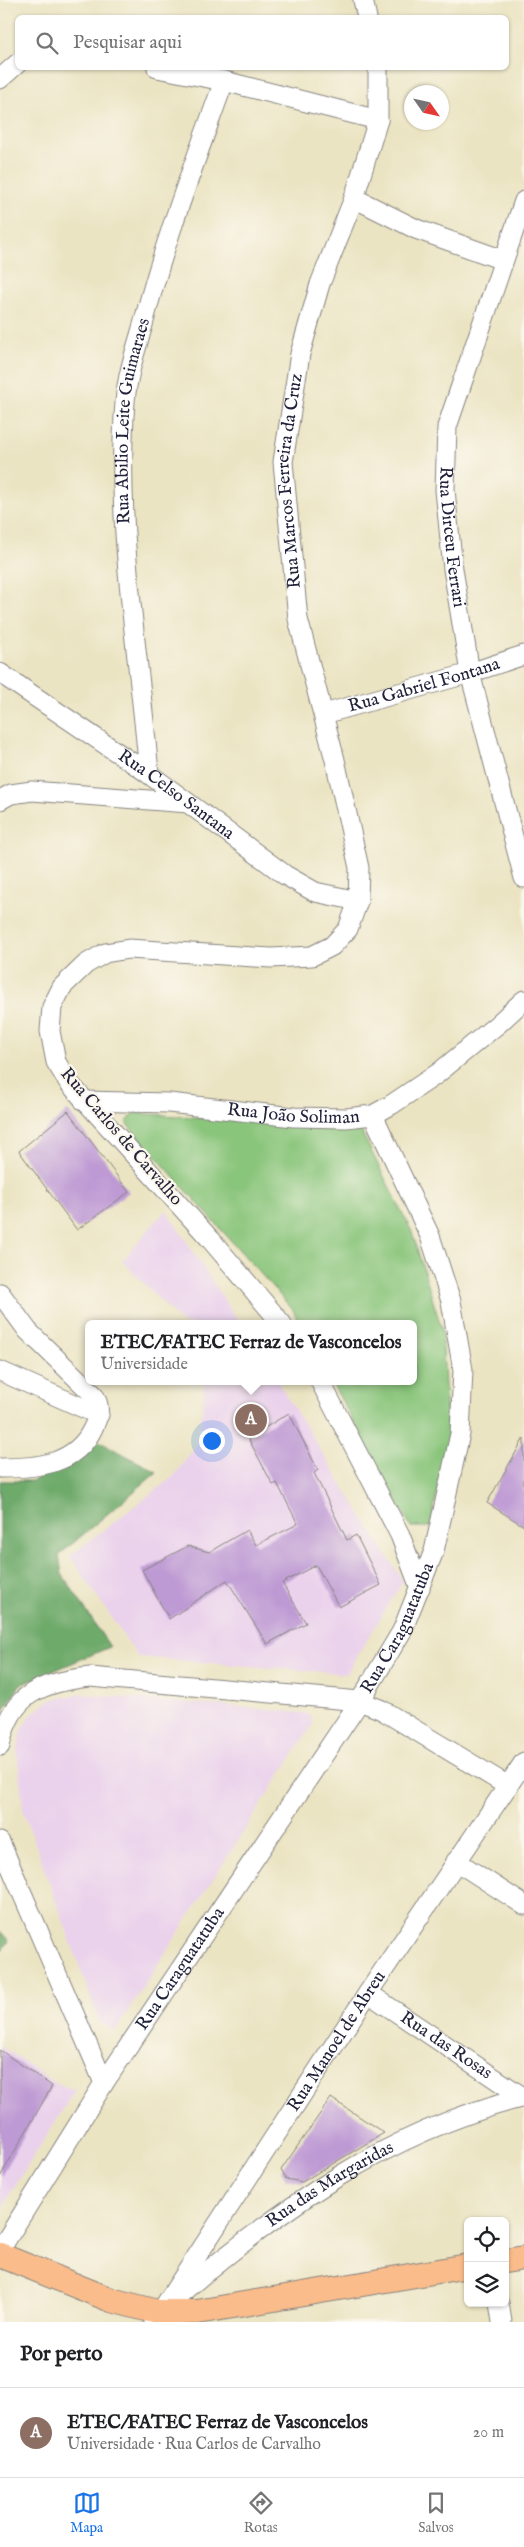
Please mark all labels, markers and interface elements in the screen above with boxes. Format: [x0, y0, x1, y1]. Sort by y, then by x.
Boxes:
search box [15, 15, 509, 70]
icon: search [33, 29, 61, 57]
text: Pesquisar aqui [73, 31, 182, 55]
north arrow [404, 85, 449, 130]
street label: Rua Abilio Leite Guimaraes [111, 316, 156, 525]
street label: Rua Marcos Ferreira da Cruz [272, 372, 308, 590]
street label: Rua Dirceu Ferrari [433, 466, 471, 609]
street label: Rua Gabriel Fontana [346, 652, 503, 718]
street label: Rua Celso Santana [113, 745, 239, 845]
street label: Rua Carlos de Carvalho [55, 1063, 187, 1211]
street label: Rua João Soliman [226, 1098, 361, 1130]
popup [85, 1320, 417, 1385]
text: ETEC/FATEC Ferraz de Vasconcelos [100, 1331, 402, 1355]
text: Universidade [100, 1355, 188, 1375]
pin: A [235, 1401, 267, 1439]
your location [199, 1428, 225, 1454]
street label: Rua Caraguatatuba [356, 1559, 440, 1698]
street label: Rua Caraguatatuba [131, 1903, 230, 2035]
street label: Rua Manoel de Abreu [282, 1966, 391, 2116]
street label: Rua das Rosas [396, 2006, 496, 2085]
street label: Rua das Margaridas [262, 2136, 398, 2233]
map controls [464, 2217, 509, 2307]
button: locate [464, 2217, 509, 2262]
button: layers [464, 2262, 509, 2307]
text: Por perto [20, 2341, 102, 2368]
text: ETEC/FATEC Ferraz de Vasconcelos [67, 2411, 368, 2435]
text: A [31, 2423, 41, 2443]
text: 20 m [473, 2423, 504, 2443]
text: Universidade · Rua Carlos de Carvalho [67, 2435, 321, 2455]
tab: Mapa [70, 2489, 103, 2537]
tab: Rotas [244, 2489, 278, 2537]
tab: Salvos [418, 2489, 454, 2537]

